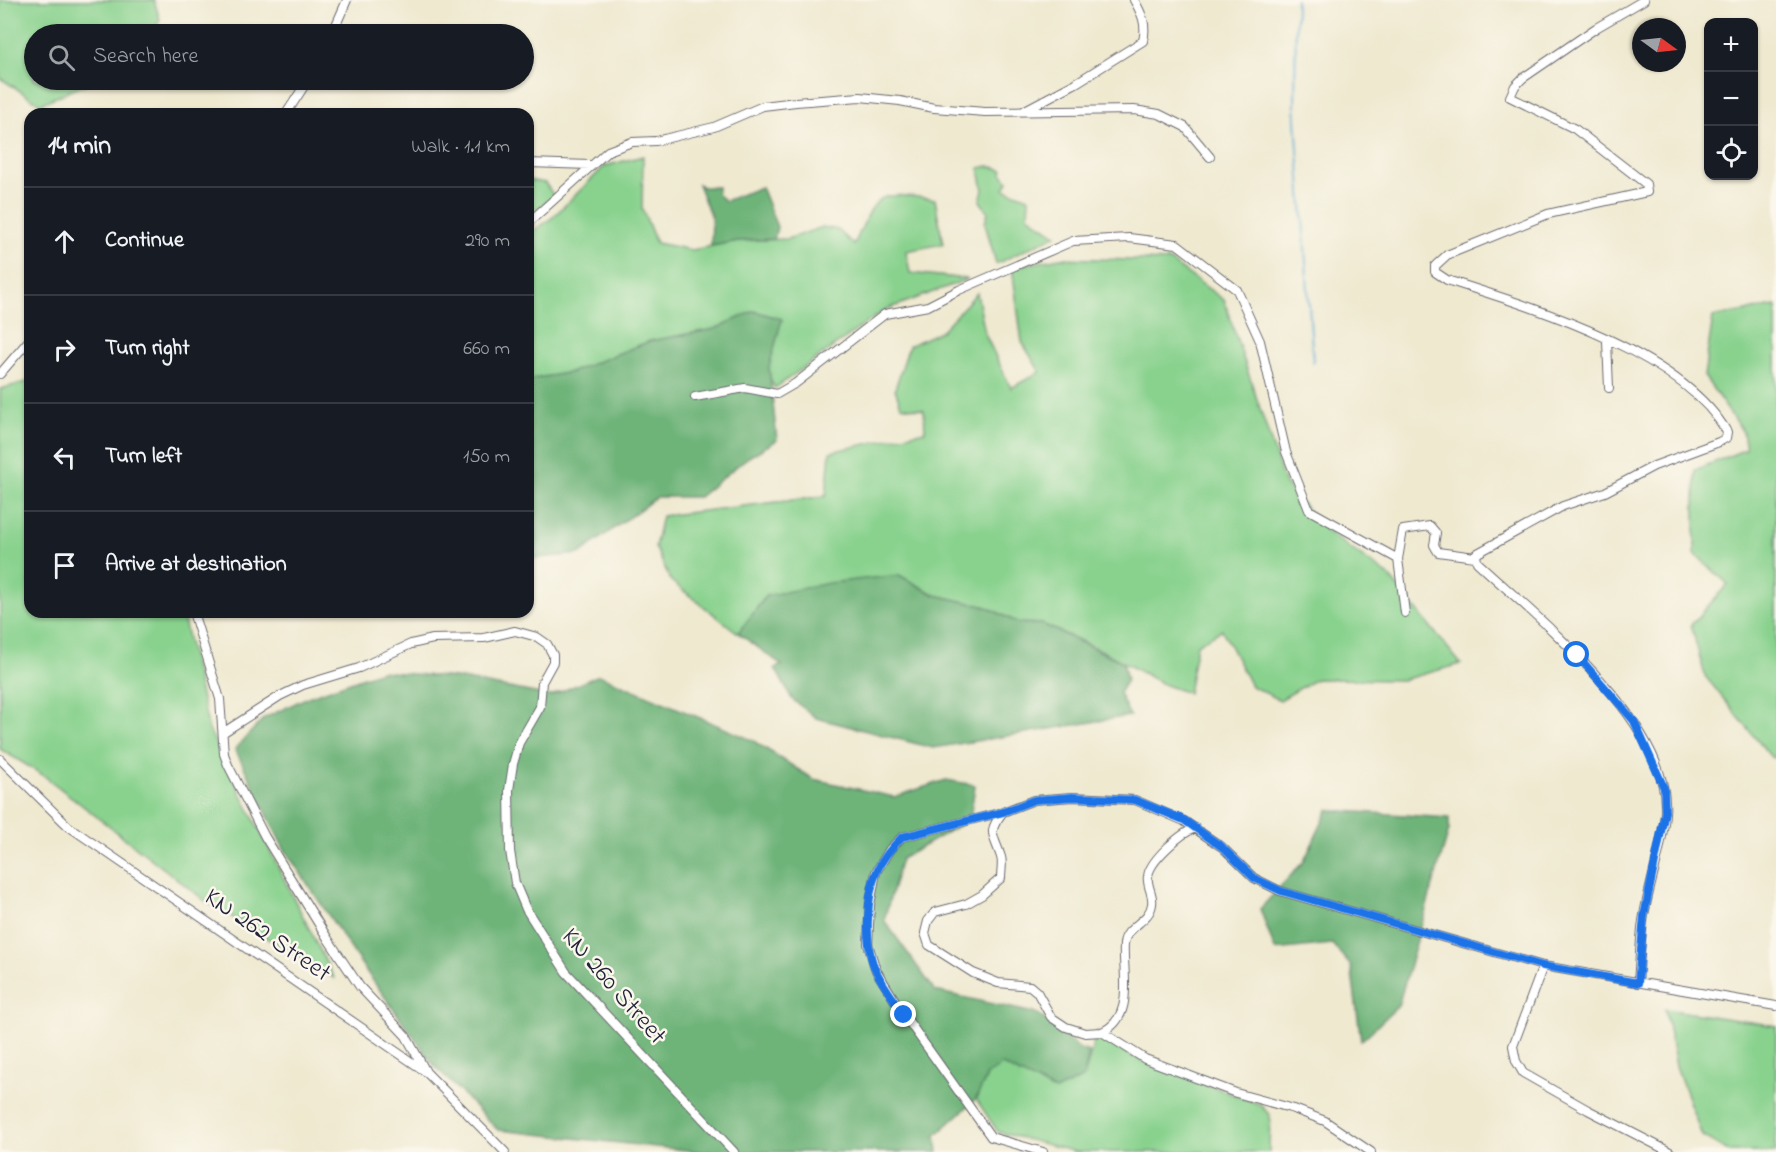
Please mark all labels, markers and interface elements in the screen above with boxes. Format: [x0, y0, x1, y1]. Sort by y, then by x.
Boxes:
north arrow [1632, 18, 1686, 72]
map controls [1704, 18, 1758, 180]
button: + [1704, 18, 1758, 72]
search box [24, 24, 534, 90]
icon: search [45, 41, 78, 74]
text: Search here [93, 41, 198, 73]
button: − [1704, 72, 1758, 126]
button: locate [1704, 126, 1758, 180]
text: 14 min [48, 128, 111, 166]
text: Walk · 1.1 km [411, 133, 510, 162]
icon: ahead [48, 225, 81, 258]
text: Continue [105, 225, 184, 257]
text: 290 m [465, 227, 510, 256]
icon: right [48, 333, 81, 366]
text: Turn right [105, 333, 190, 365]
text: 660 m [463, 335, 510, 364]
icon: left [48, 441, 81, 474]
text: Turn left [105, 441, 182, 473]
text: 150 m [463, 443, 510, 472]
icon: arrive [48, 549, 81, 582]
text: Arrive at destination [105, 549, 287, 581]
route start [1563, 641, 1589, 667]
street label: KN 262 Street [196, 879, 338, 993]
street label: KN 260 Street [551, 920, 675, 1054]
route end [890, 1001, 916, 1027]

